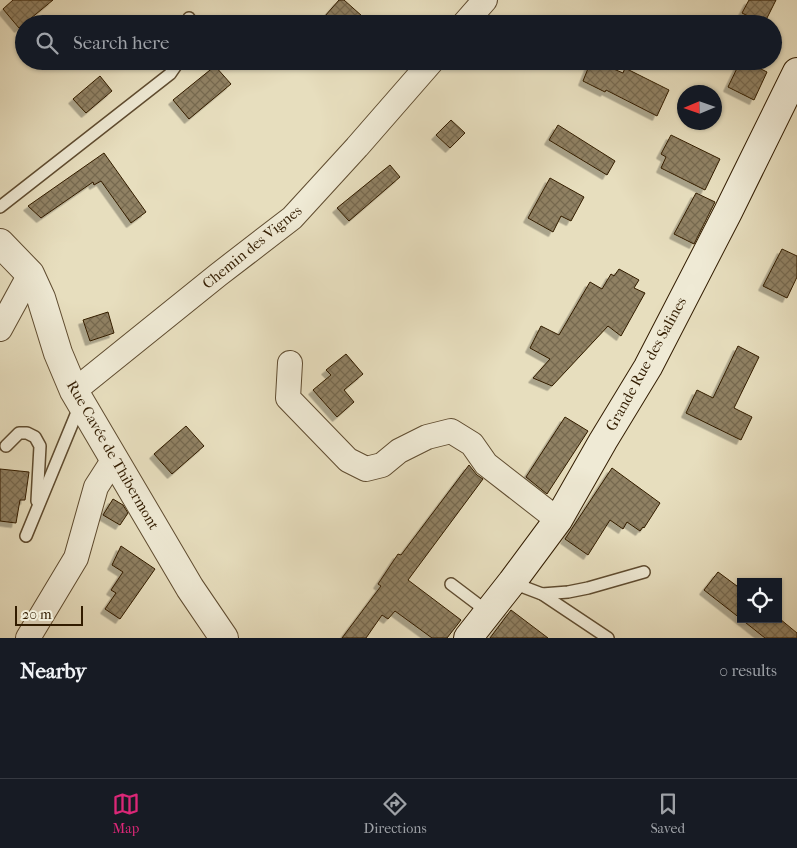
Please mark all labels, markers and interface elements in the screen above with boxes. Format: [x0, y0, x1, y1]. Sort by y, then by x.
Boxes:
search box [15, 15, 782, 70]
icon: search [33, 29, 61, 57]
text: Search here [73, 32, 169, 54]
north arrow [677, 85, 722, 130]
street label: Chemin des Vignes [199, 201, 306, 293]
street label: Grande Rue des Salines [602, 294, 691, 434]
street label: Rue Cavée de Thibermont [63, 377, 163, 533]
map controls [737, 578, 782, 623]
button: locate [737, 578, 782, 623]
scale bar [15, 603, 82, 626]
text: 20 m [22, 606, 52, 623]
text: Nearby [20, 659, 86, 683]
text: 0 results [719, 661, 777, 680]
tab: Map [112, 790, 140, 837]
tab: Directions [364, 790, 427, 837]
tab: Saved [650, 790, 685, 837]

